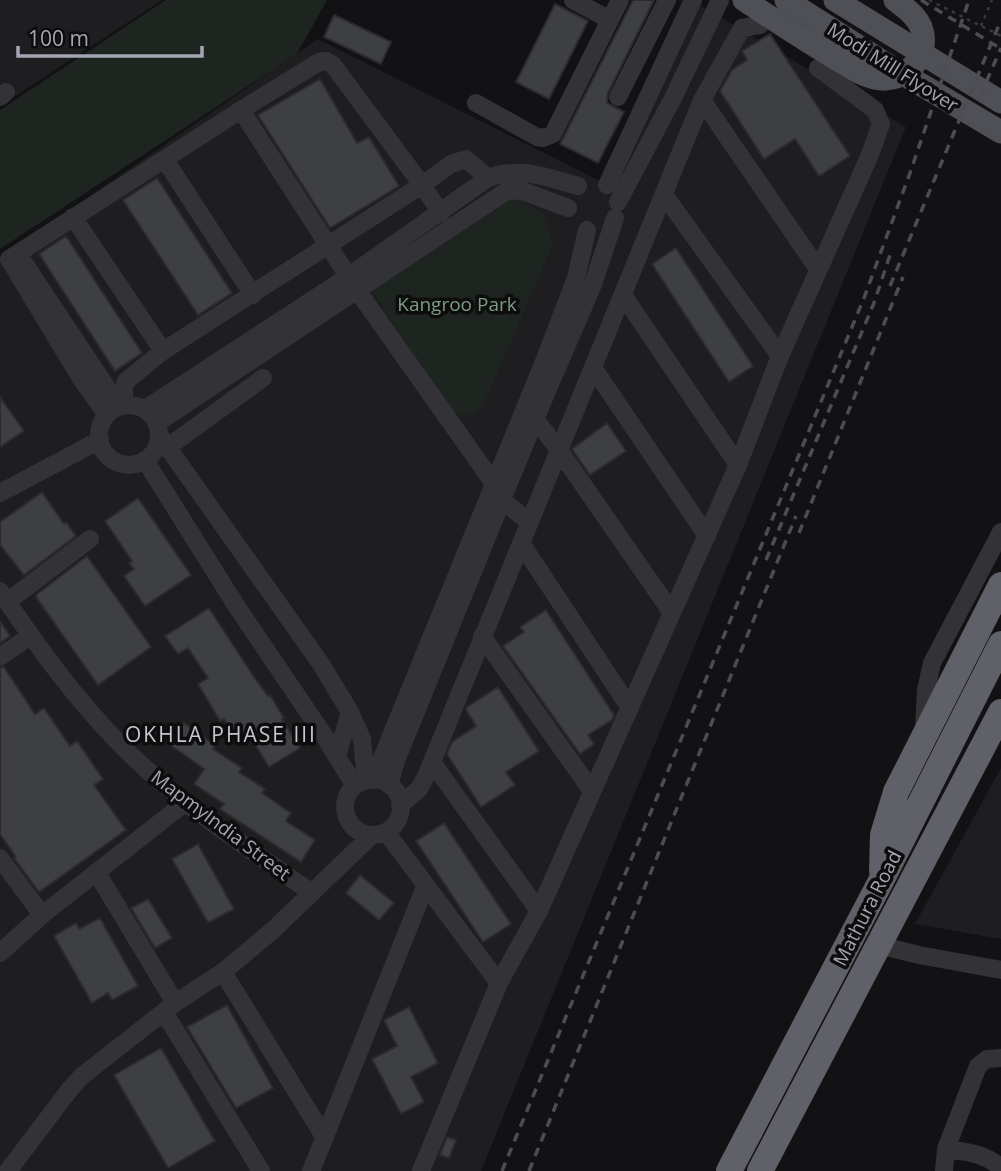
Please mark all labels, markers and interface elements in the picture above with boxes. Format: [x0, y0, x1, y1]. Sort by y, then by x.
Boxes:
scale bar [18, 14, 201, 58]
street label: Modi Mill Flyover [823, 16, 964, 118]
text: 100 m [28, 24, 89, 52]
park label: Kangroo Park [397, 291, 517, 317]
district label: OKHLA PHASE III [125, 720, 317, 748]
street label: MapmyIndia Street [146, 764, 296, 886]
street label: Mathura Road [827, 846, 907, 970]

